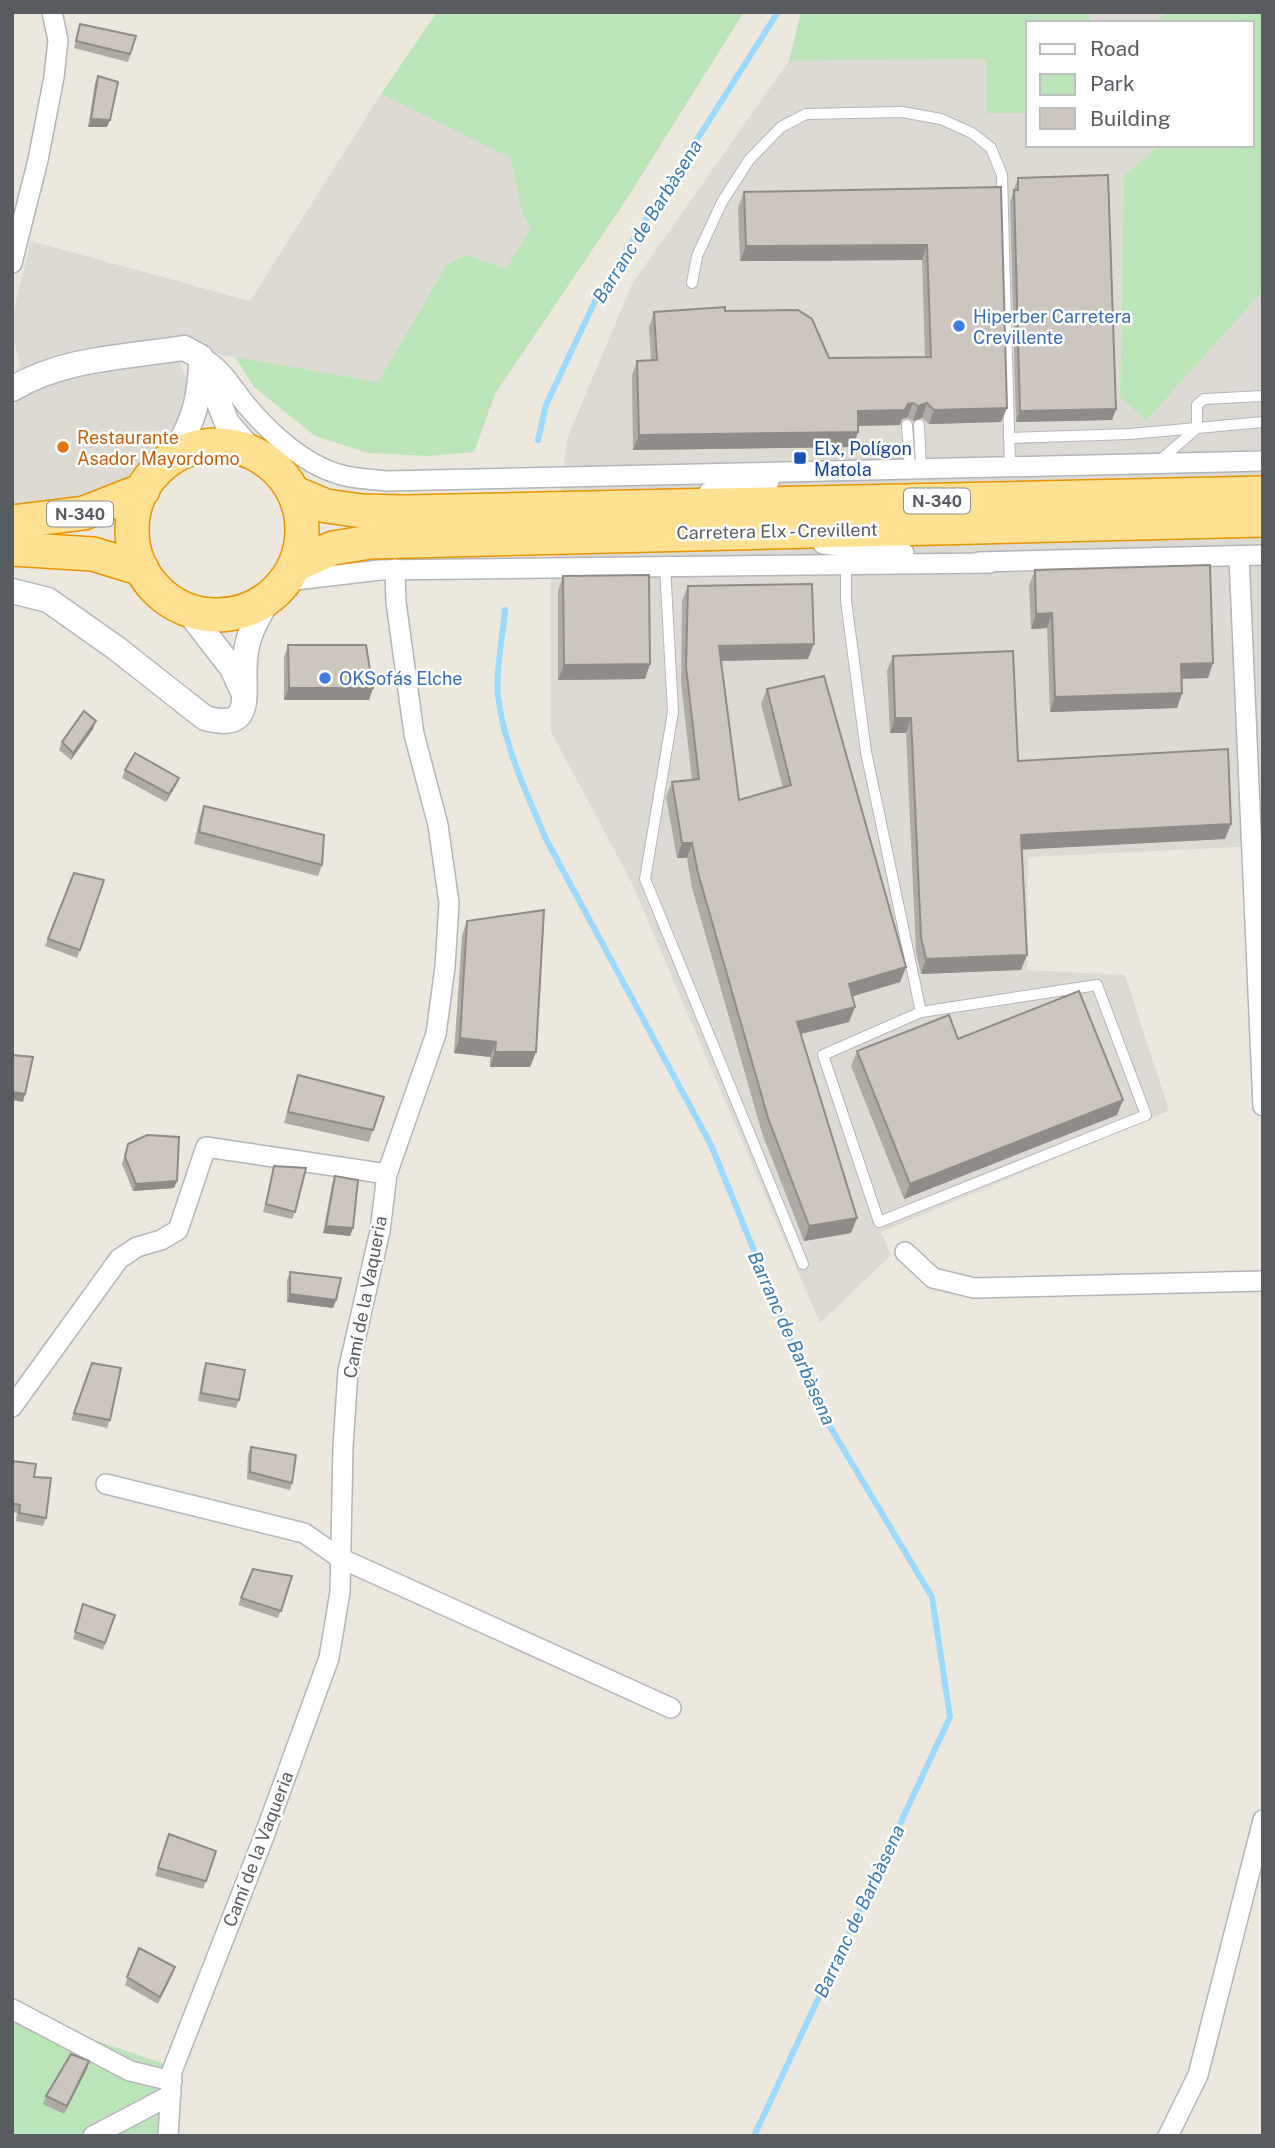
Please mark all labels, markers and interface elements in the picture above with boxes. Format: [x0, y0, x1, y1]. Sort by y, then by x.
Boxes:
legend [1026, 21, 1254, 147]
text: Road [1090, 36, 1140, 61]
text: Park [1090, 71, 1135, 96]
text: Building [1090, 106, 1171, 131]
water label: Barranc de Barbàsena [588, 135, 706, 307]
place label: Hiperber Carretera Crevillente [973, 306, 1131, 348]
marker: Hiperber Carretera Crevillente [951, 318, 967, 334]
place label: Restaurante Asador Mayordomo [77, 427, 240, 469]
place label: Elx, Polígon Matola [814, 438, 912, 480]
marker: Restaurante Asador Mayordomo [55, 439, 71, 455]
marker: Elx, Polígon Matola [792, 450, 808, 466]
road number: N-340 [904, 488, 970, 514]
road number: N-340 [47, 502, 113, 526]
street label: Carretera Elx - Crevillent [676, 519, 878, 543]
place label: OKSofás Elche [339, 668, 462, 689]
marker: OKSofás Elche [317, 670, 333, 686]
street label: Camí de la Vaqueria [339, 1214, 391, 1380]
water label: Barranc de Barbàsena [744, 1248, 840, 1428]
street label: Camí de la Vaqueria [219, 1768, 297, 1930]
water label: Barranc de Barbàsena [809, 1821, 909, 2001]

